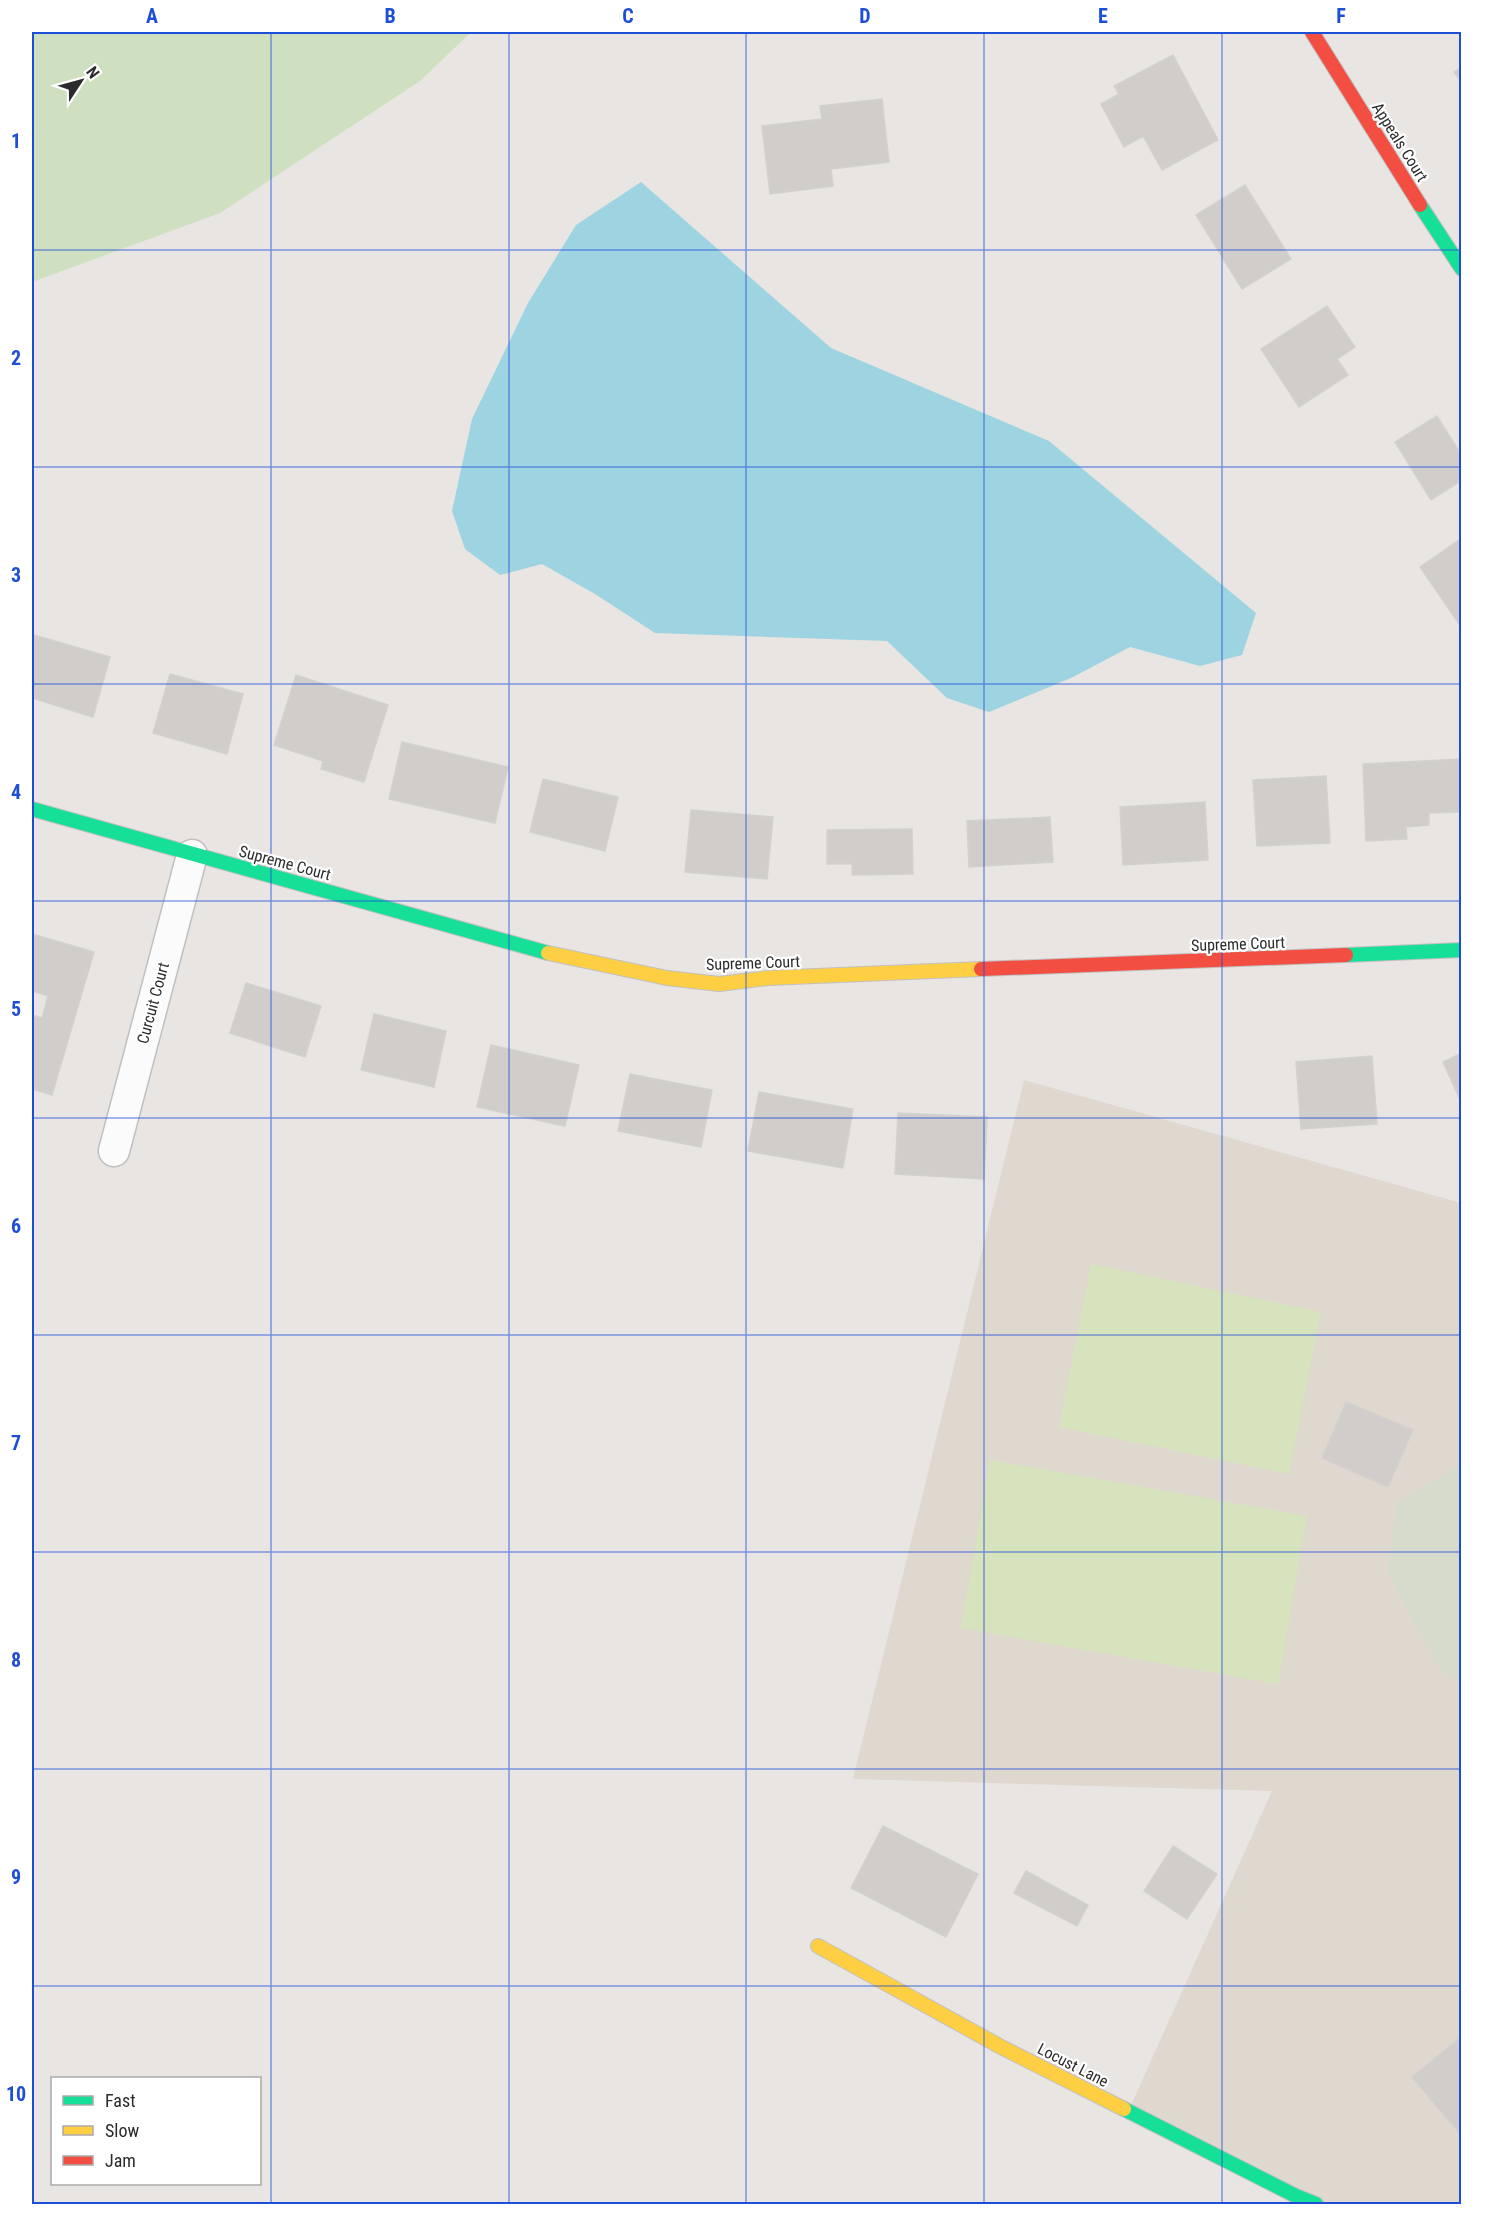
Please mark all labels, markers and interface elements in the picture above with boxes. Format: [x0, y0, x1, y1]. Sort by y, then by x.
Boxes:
text: A [146, 4, 158, 28]
text: B [384, 4, 396, 28]
text: C [622, 4, 634, 28]
text: D [859, 4, 871, 28]
text: E [1098, 4, 1108, 28]
text: F [1336, 4, 1346, 28]
north arrow [51, 51, 111, 111]
text: N [82, 63, 103, 82]
street label: Appeals Court [1368, 99, 1432, 185]
text: 1 [11, 129, 21, 153]
text: 2 [11, 346, 21, 370]
text: 3 [11, 563, 21, 587]
text: 4 [11, 780, 21, 804]
street label: Supreme Court [237, 842, 333, 884]
street label: Supreme Court [1191, 933, 1286, 955]
street label: Supreme Court [706, 952, 801, 974]
street label: Curcuit Court [133, 960, 173, 1046]
text: 5 [11, 997, 21, 1021]
text: 6 [11, 1214, 21, 1238]
text: 7 [11, 1431, 21, 1455]
text: 8 [11, 1648, 21, 1672]
text: 9 [11, 1865, 21, 1889]
street label: Locust Lane [1034, 2039, 1112, 2091]
legend [51, 2077, 261, 2185]
text: 10 [6, 2082, 26, 2106]
text: Fast [105, 2090, 136, 2111]
text: Slow [105, 2120, 140, 2141]
text: Jam [105, 2150, 136, 2171]

